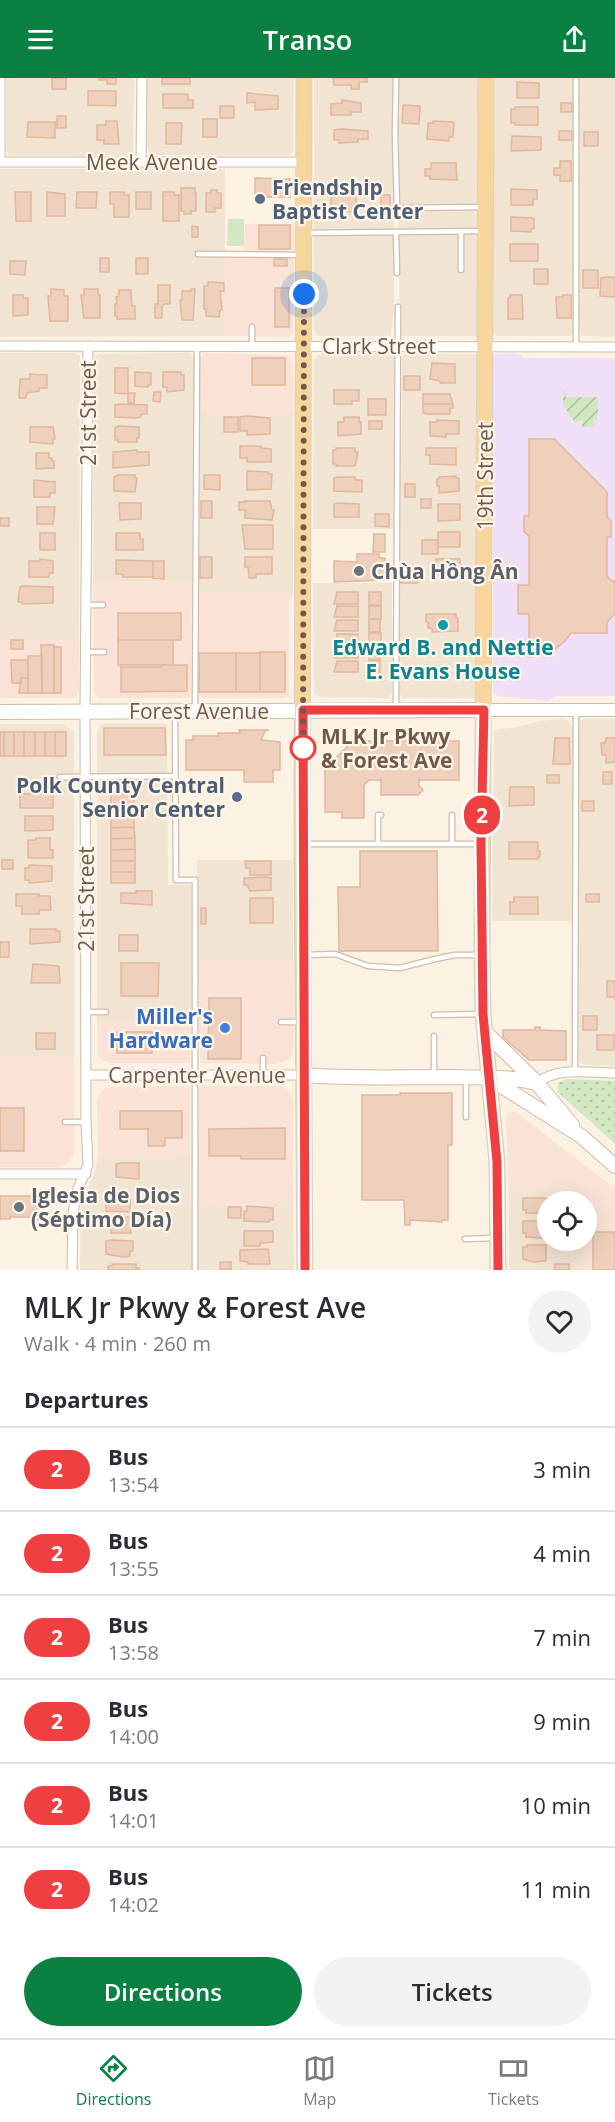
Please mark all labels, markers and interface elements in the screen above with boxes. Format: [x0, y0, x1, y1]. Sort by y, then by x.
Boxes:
text: Transo [263, 21, 352, 58]
icon: menu [24, 23, 57, 56]
icon: share [558, 23, 591, 56]
street label: Meek Avenue [86, 148, 218, 176]
place label: Friendship Baptist Center [272, 173, 424, 225]
marker: Friendship Baptist Center [253, 192, 267, 206]
your location [289, 279, 319, 309]
street label: Clark Street [322, 332, 436, 360]
street label: 21st Street [74, 360, 102, 466]
street label: 19th Street [471, 422, 499, 530]
place label: Chùa Hồng Ân [371, 557, 519, 585]
marker: Chùa Hồng Ân [352, 564, 366, 578]
marker: Edward B. and Nettie E. Evans House [436, 618, 450, 632]
place label: Edward B. and Nettie E. Evans House [332, 633, 554, 685]
street label: Forest Avenue [129, 697, 269, 725]
place label: MLK Jr Pkwy & Forest Ave [321, 722, 453, 774]
marker: MLK Jr Pkwy & Forest Ave [290, 735, 316, 761]
place label: Polk County Central Senior Center [16, 771, 225, 823]
marker: Polk County Central Senior Center [230, 790, 244, 804]
line badge: 2 [462, 796, 502, 834]
text: 2 [476, 801, 488, 829]
street label: 21st Street [72, 846, 100, 952]
place label: Miller's Hardware [109, 1002, 213, 1054]
marker: Miller's Hardware [218, 1021, 232, 1035]
street label: Carpenter Avenue [108, 1061, 286, 1089]
place label: Iglesia de Dios (Séptimo Día) [31, 1181, 180, 1233]
map controls [537, 1191, 597, 1251]
button: locate [537, 1191, 597, 1251]
marker: Iglesia de Dios (Séptimo Día) [12, 1200, 26, 1214]
text: MLK Jr Pkwy & Forest Ave [24, 1288, 366, 1326]
button: heart [528, 1290, 591, 1353]
text: Walk · 4 min · 260 m [24, 1330, 211, 1357]
text: Departures [24, 1384, 148, 1414]
text: Bus [108, 1441, 148, 1471]
text: 3 min [533, 1454, 591, 1484]
text: 2 [51, 1455, 63, 1483]
text: 13:54 [108, 1471, 159, 1498]
text: Bus [108, 1525, 148, 1555]
text: 4 min [533, 1538, 591, 1568]
text: 2 [51, 1539, 63, 1567]
text: 13:55 [108, 1555, 159, 1582]
text: Bus [108, 1609, 148, 1639]
text: 7 min [533, 1622, 591, 1652]
text: 2 [51, 1623, 63, 1651]
text: 13:58 [108, 1639, 159, 1666]
text: Bus [108, 1693, 148, 1723]
text: 9 min [533, 1706, 591, 1736]
text: 2 [51, 1707, 63, 1735]
text: 14:00 [108, 1723, 159, 1750]
text: Bus [108, 1777, 148, 1807]
text: 10 min [521, 1790, 591, 1820]
text: 2 [51, 1791, 63, 1819]
text: 14:01 [108, 1807, 159, 1834]
text: Bus [108, 1861, 148, 1891]
text: 11 min [521, 1874, 591, 1904]
text: 2 [51, 1875, 63, 1903]
text: 14:02 [108, 1891, 159, 1918]
button: Directions [24, 1957, 302, 2026]
button: Tickets [314, 1957, 591, 2026]
tab: Directions [76, 2052, 151, 2110]
tab: Map [303, 2052, 336, 2110]
tab: Tickets [488, 2052, 539, 2110]

